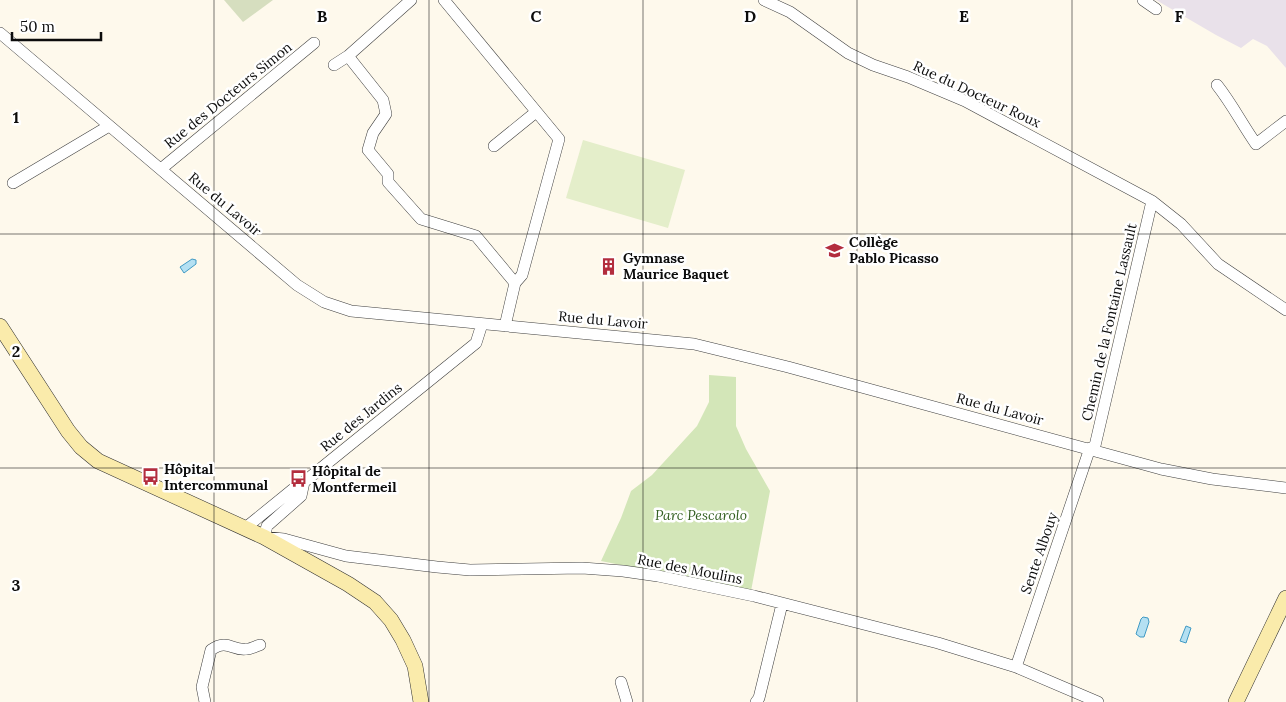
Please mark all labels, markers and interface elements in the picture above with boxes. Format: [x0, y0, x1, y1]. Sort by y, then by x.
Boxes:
text: B [317, 6, 328, 26]
text: C [530, 6, 542, 26]
text: D [744, 6, 756, 26]
text: E [959, 6, 969, 26]
text: F [1174, 6, 1184, 26]
scale bar [12, 10, 101, 42]
text: 50 m [20, 17, 55, 36]
street label: Rue des Docteurs Simon [161, 38, 296, 152]
street label: Rue du Docteur Roux [910, 57, 1044, 132]
text: 1 [13, 107, 19, 127]
street label: Rue du Lavoir [185, 168, 265, 240]
street label: Chemin de la Fontaine Lassault [1077, 221, 1141, 423]
place label: Collège Pablo Picasso [849, 233, 939, 267]
school or university icon: Collège Pablo Picasso [825, 240, 845, 260]
place label: Gymnase Maurice Baquet [623, 249, 729, 283]
building icon: Gymnase Maurice Baquet [599, 256, 619, 276]
street label: Rue du Lavoir [558, 307, 648, 333]
text: 2 [12, 341, 20, 361]
street label: Rue des Jardins [316, 379, 406, 455]
street label: Rue du Lavoir [954, 389, 1046, 429]
place label: Hôpital Intercommunal [164, 460, 269, 494]
place label: Hôpital de Montfermeil [312, 462, 397, 496]
bus stop icon: Hôpital Intercommunal [140, 467, 160, 487]
bus stop icon: Hôpital de Montfermeil [288, 469, 308, 489]
park label: Parc Pescarolo [655, 506, 747, 524]
street label: Sente Albouy [1017, 509, 1062, 596]
street label: Rue des Moulins [636, 550, 744, 588]
text: 3 [12, 575, 21, 595]

